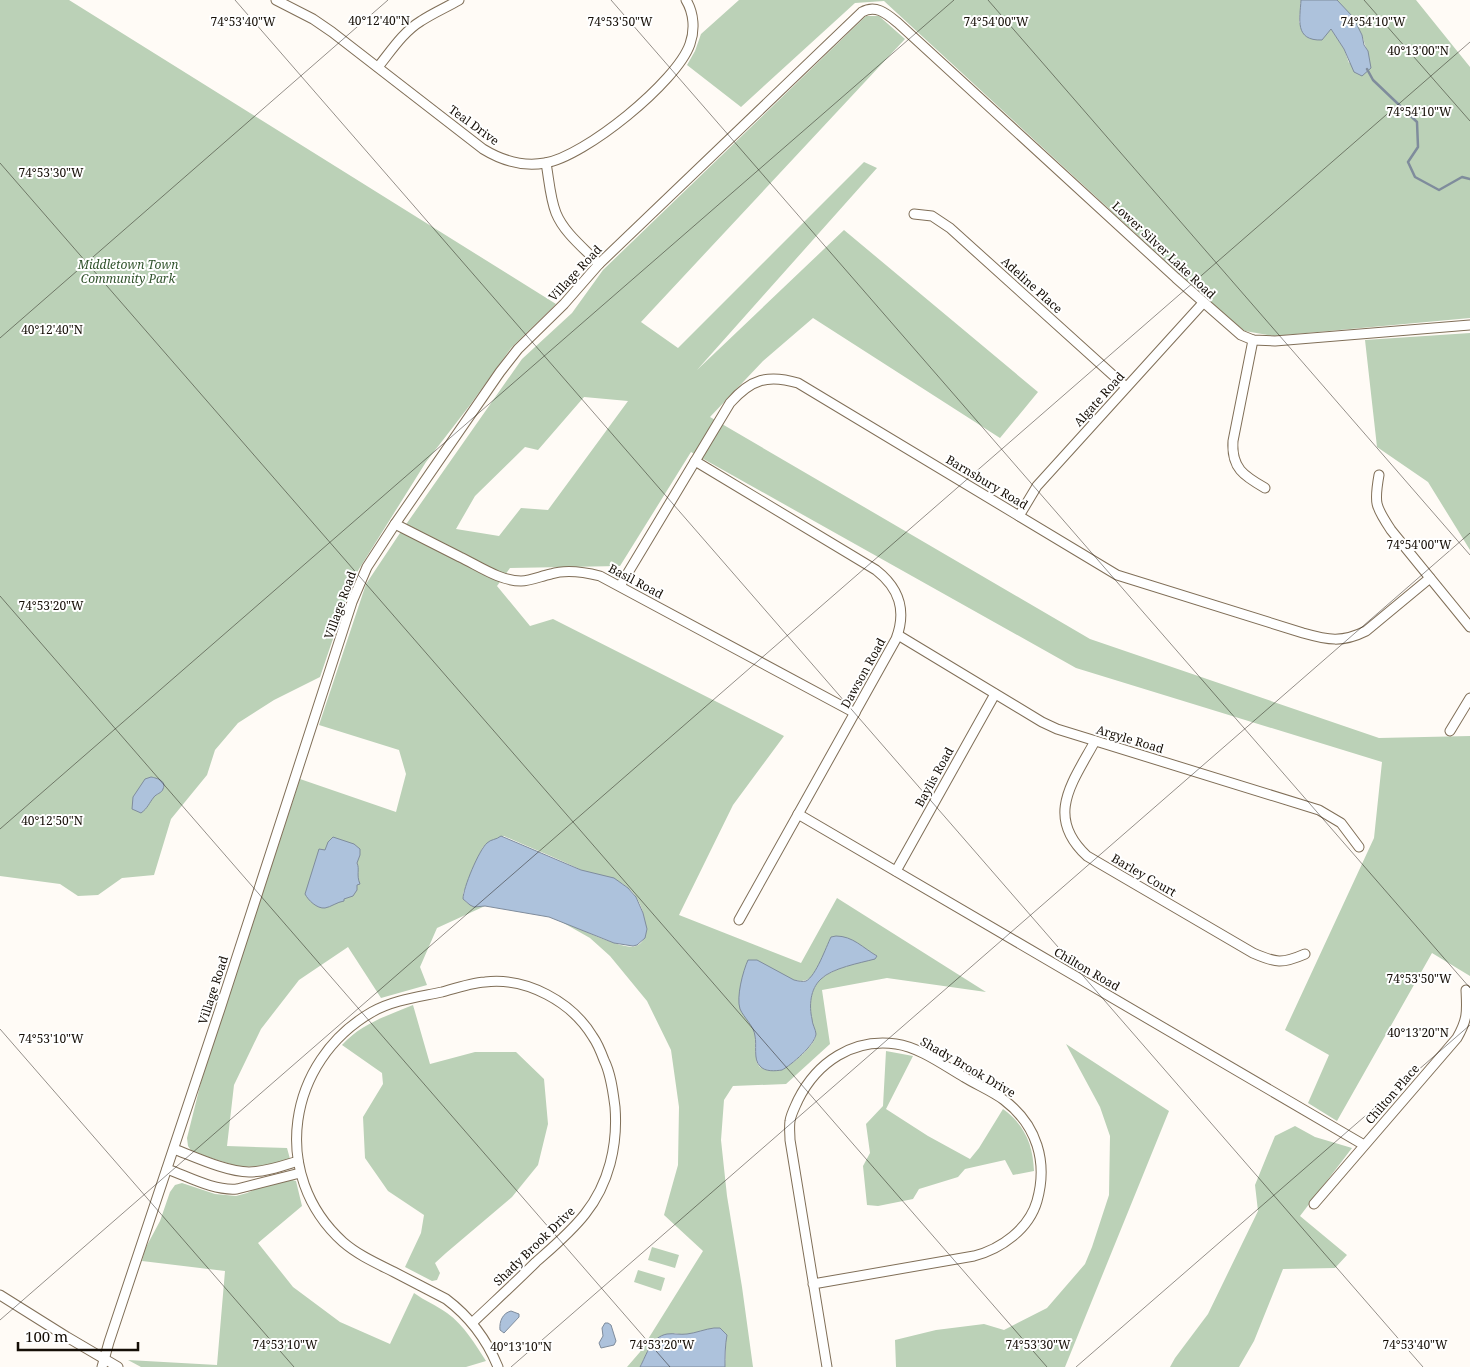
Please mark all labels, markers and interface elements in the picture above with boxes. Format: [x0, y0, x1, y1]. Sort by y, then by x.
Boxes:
text: 40°12'40"N [348, 12, 410, 29]
text: 74°53'40"W [210, 13, 276, 30]
text: 74°53'50"W [587, 13, 653, 30]
text: 74°54'00"W [963, 13, 1029, 30]
text: 74°54'10"W [1340, 13, 1406, 30]
text: 40°13'00"N [1387, 42, 1449, 59]
street label: Teal Drive [445, 101, 503, 149]
text: 74°54'10"W [1386, 103, 1452, 120]
text: 74°53'30"W [18, 164, 84, 181]
street label: Lower Silver Lake Road [1109, 198, 1220, 303]
street label: Village Road [545, 241, 606, 305]
street label: Adeline Place [998, 253, 1066, 317]
park label: Middletown Town Community Park [77, 256, 178, 287]
text: 40°12'40"N [21, 321, 83, 338]
street label: Algate Road [1070, 368, 1129, 430]
street label: Barnsbury Road [943, 451, 1032, 514]
text: 74°54'00"W [1386, 536, 1452, 553]
street label: Basil Road [606, 559, 667, 603]
street label: Village Road [320, 568, 360, 641]
text: 74°53'20"W [18, 597, 84, 614]
street label: Dawson Road [837, 634, 890, 711]
street label: Argyle Road [1094, 721, 1166, 757]
street label: Baylis Road [911, 743, 958, 810]
text: 40°12'50"N [21, 812, 83, 829]
street label: Barley Court [1109, 850, 1179, 900]
street label: Chilton Road [1051, 943, 1124, 995]
street label: Village Road [194, 953, 232, 1026]
text: 74°53'50"W [1386, 970, 1452, 987]
text: 40°13'20"N [1387, 1024, 1449, 1041]
text: 74°53'10"W [18, 1030, 84, 1047]
street label: Shady Brook Drive [917, 1033, 1019, 1101]
street label: Chilton Place [1361, 1060, 1423, 1128]
street label: Shady Brook Drive [490, 1203, 578, 1289]
scale bar [18, 1320, 138, 1352]
text: 100 m [25, 1326, 68, 1346]
text: 74°53'10"W [252, 1336, 318, 1353]
text: 74°53'20"W [629, 1336, 695, 1353]
text: 74°53'30"W [1005, 1336, 1071, 1353]
text: 74°53'40"W [1382, 1336, 1448, 1353]
text: 40°13'10"N [490, 1338, 552, 1355]

